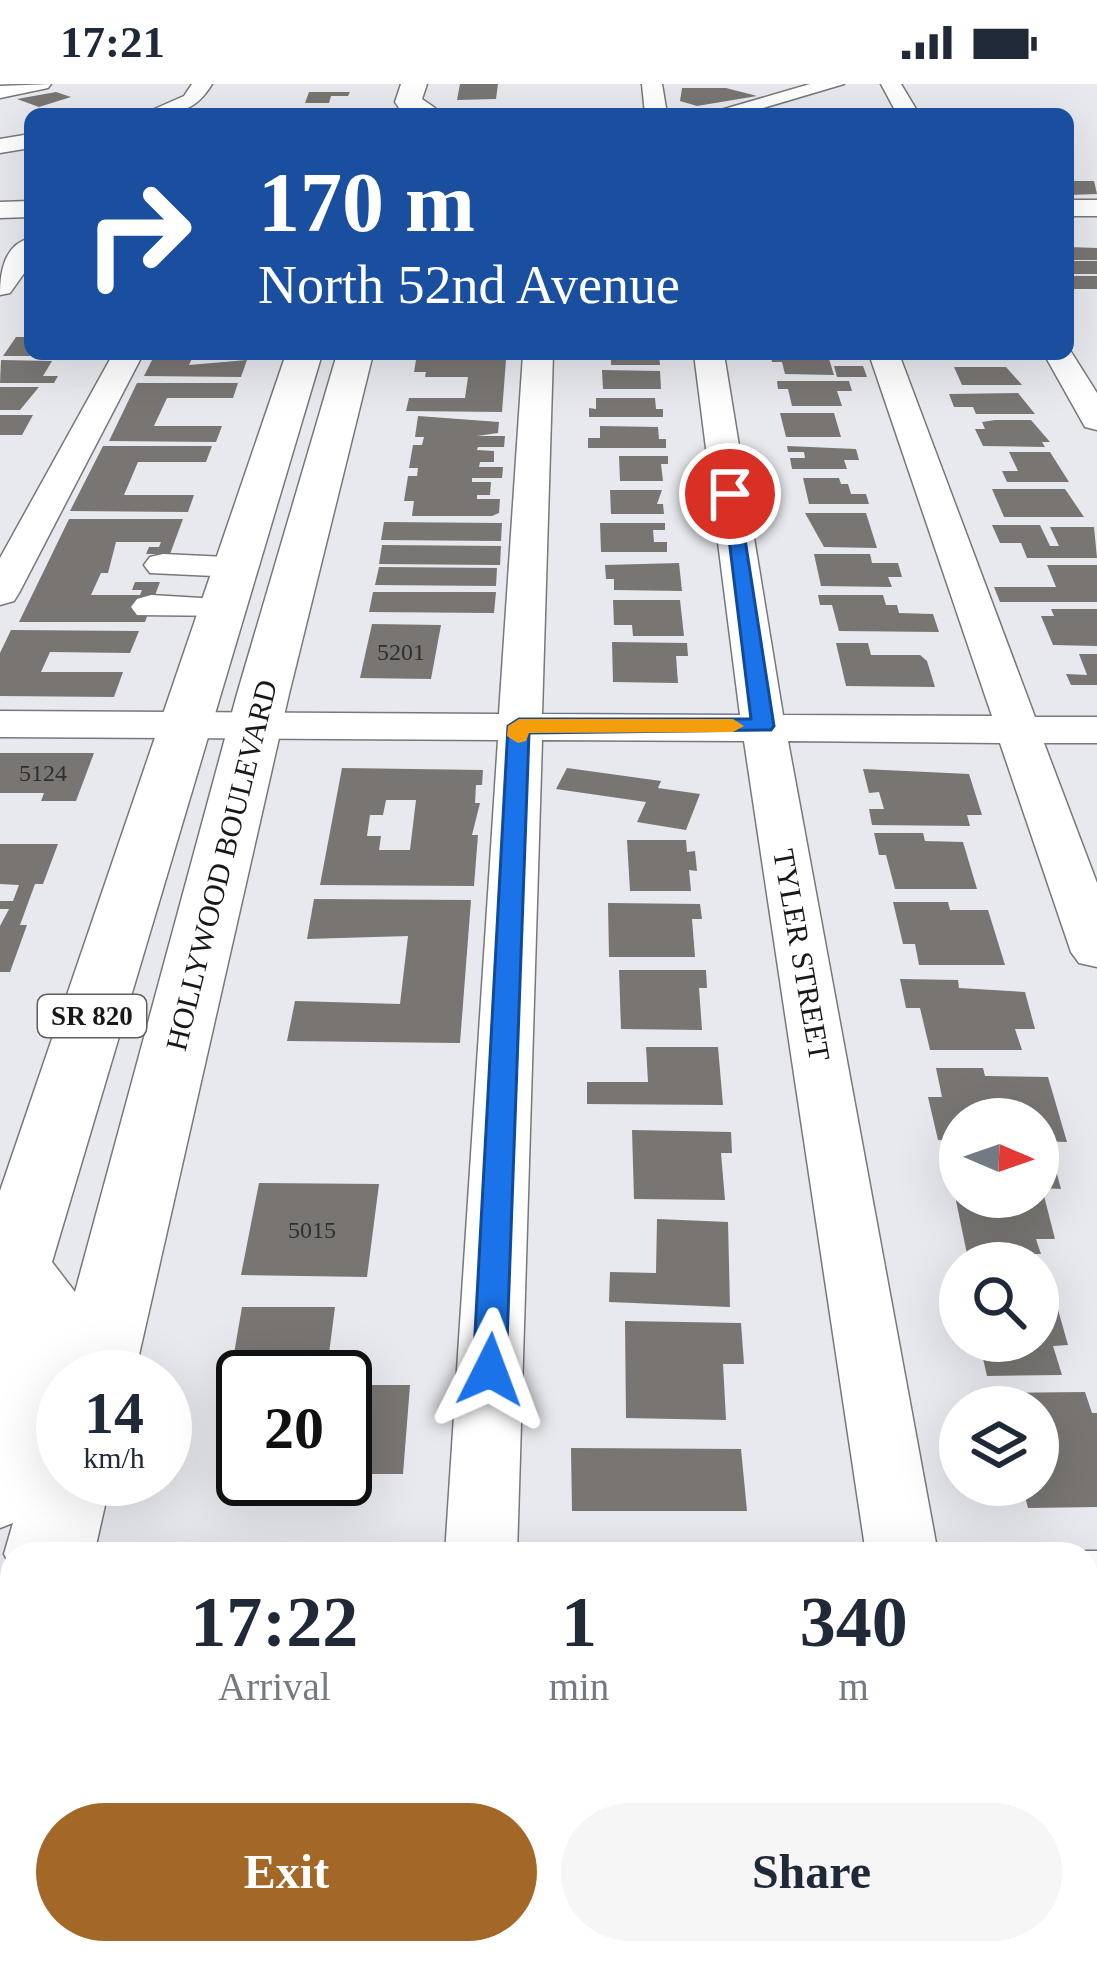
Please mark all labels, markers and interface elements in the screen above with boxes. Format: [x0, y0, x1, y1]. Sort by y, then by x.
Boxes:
text: 17:21 [60, 17, 165, 67]
icon: right [60, 156, 216, 312]
text: 170 m [258, 156, 475, 249]
text: North 52nd Avenue [258, 255, 680, 315]
pin [679, 443, 781, 545]
icon: arrive [697, 461, 763, 527]
house number: 5201 [377, 639, 425, 665]
street label: HOLLYWOOD BOULEVARD [159, 676, 283, 1054]
house number: 5124 [19, 760, 67, 786]
street label: TYLER STREET [767, 847, 837, 1063]
road number: SR 820 [38, 995, 146, 1037]
north arrow [939, 1098, 1059, 1218]
map controls [939, 1098, 1059, 1506]
house number: 5015 [288, 1217, 336, 1243]
button: search [939, 1242, 1059, 1362]
position arrow [427, 1307, 553, 1433]
speed limit sign: 20 [216, 1350, 372, 1506]
text: 14 [84, 1380, 144, 1446]
button: layers [939, 1386, 1059, 1506]
text: km/h [83, 1441, 145, 1474]
text: 17:22 [190, 1582, 358, 1662]
text: 1 [561, 1582, 597, 1662]
text: 340 [800, 1582, 908, 1662]
text: Arrival [218, 1665, 331, 1708]
text: min [549, 1665, 609, 1708]
text: m [838, 1665, 869, 1708]
button: Exit [36, 1803, 537, 1941]
button: Share [561, 1803, 1062, 1941]

